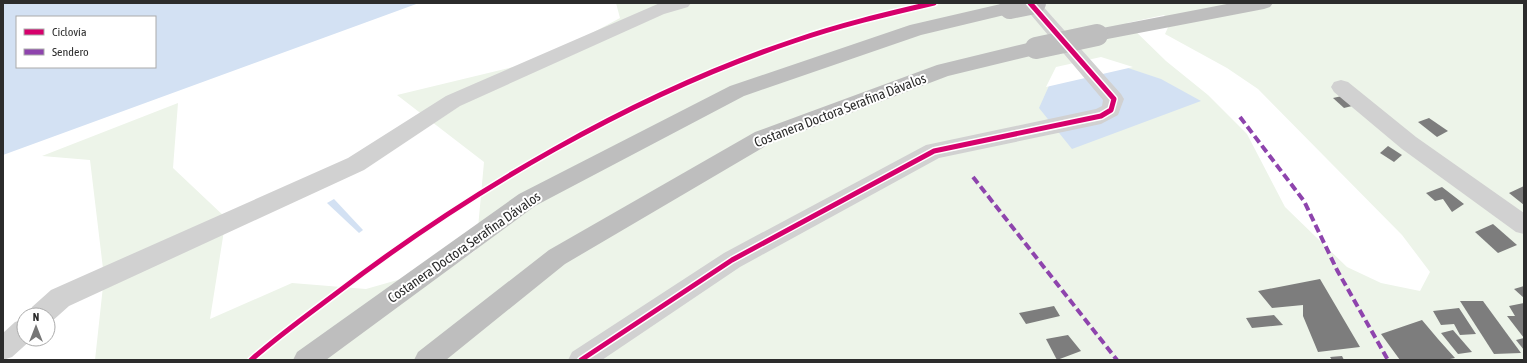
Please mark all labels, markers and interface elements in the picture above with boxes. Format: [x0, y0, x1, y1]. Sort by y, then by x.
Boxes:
legend [16, 16, 156, 68]
text: Ciclovía [52, 25, 86, 39]
text: Sendero [52, 45, 89, 59]
street label: Costanera Doctora Serafina Dávalos [752, 70, 928, 150]
street label: Costanera Doctora Serafina Dávalos [385, 188, 543, 306]
north arrow [16, 307, 56, 347]
text: N [33, 311, 39, 323]

